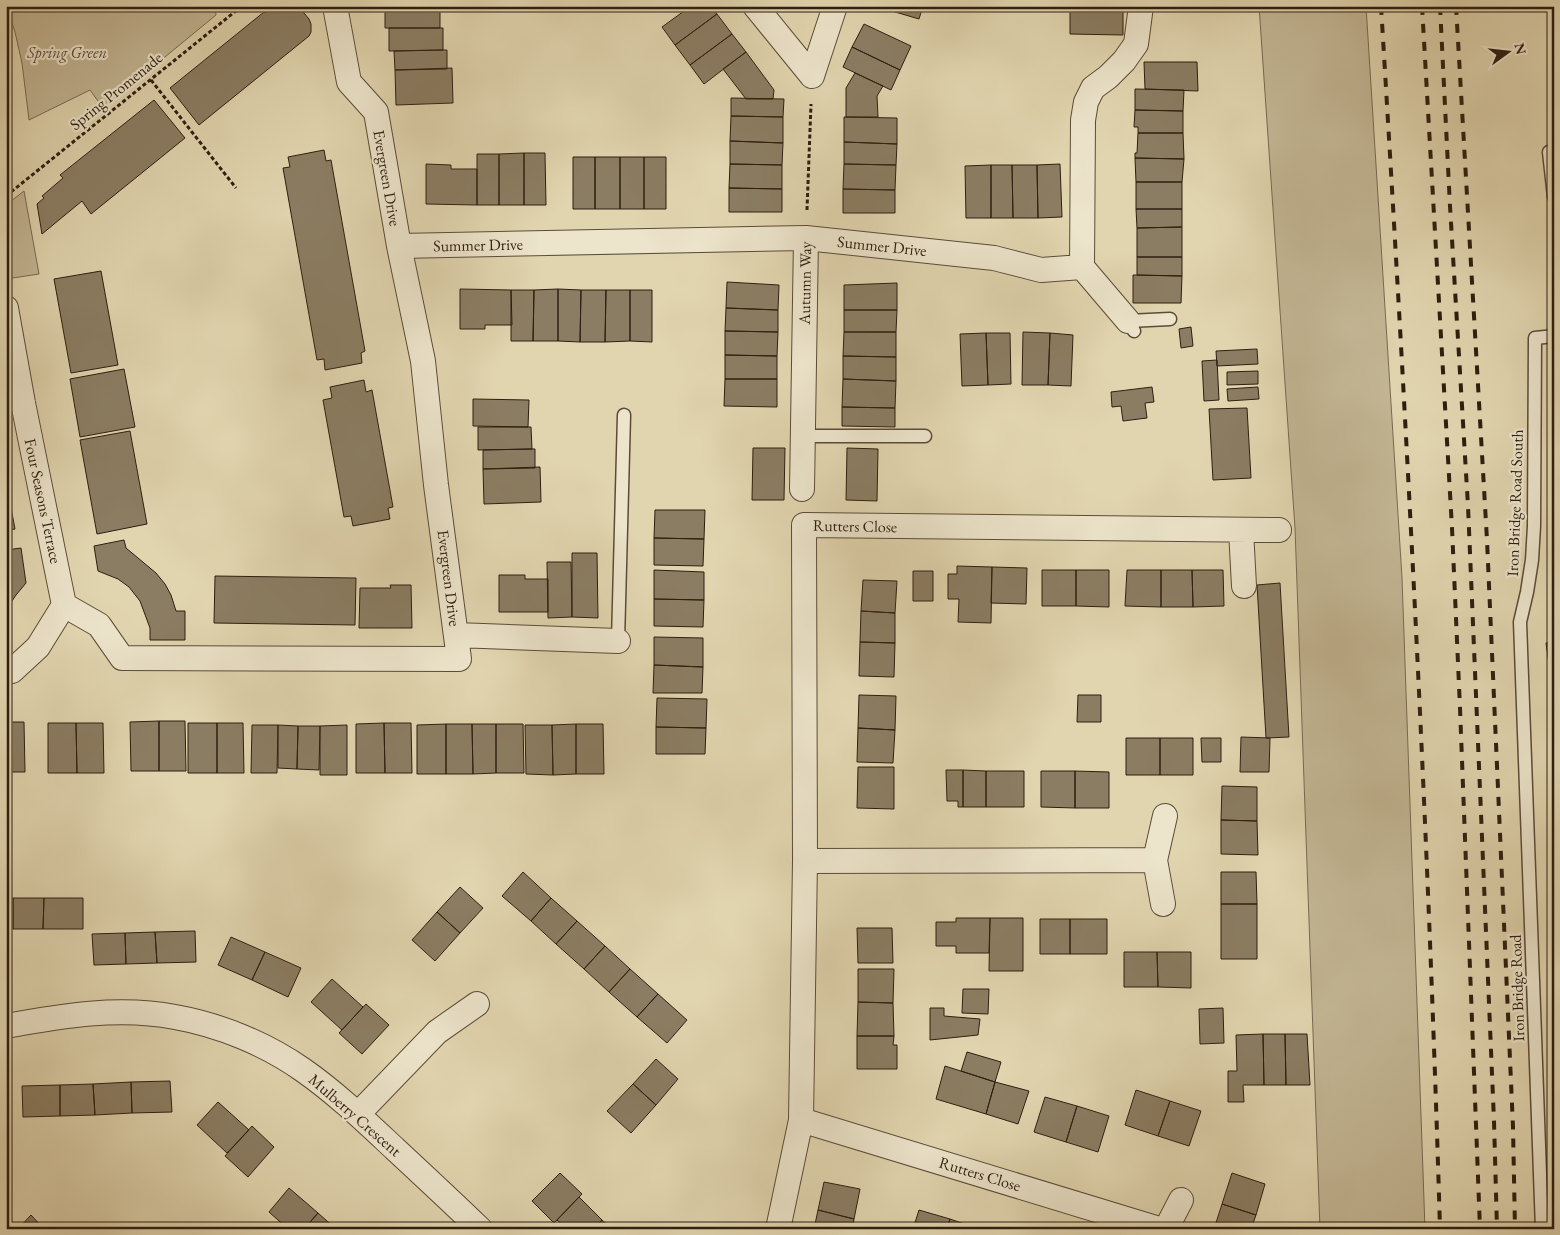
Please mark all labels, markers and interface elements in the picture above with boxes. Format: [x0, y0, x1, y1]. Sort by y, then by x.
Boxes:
north arrow [1482, 28, 1532, 78]
text: N [1510, 41, 1531, 57]
park label: Spring Green [26, 42, 107, 63]
street label: Spring Promenade [65, 47, 167, 135]
street label: Evergreen Drive [368, 128, 406, 228]
street label: Summer Drive [836, 231, 928, 261]
street label: Summer Drive [433, 234, 523, 256]
street label: Autumn Way [794, 240, 816, 326]
street label: Iron Bridge Road South [1502, 429, 1528, 577]
street label: Four Seasons Terrace [19, 437, 67, 565]
street label: Rutters Close [813, 515, 897, 537]
street label: Evergreen Drive [433, 528, 465, 628]
street label: Iron Bridge Road [1505, 933, 1529, 1042]
street label: Mulberry Crescent [304, 1069, 406, 1161]
street label: Rutters Close [937, 1152, 1023, 1196]

